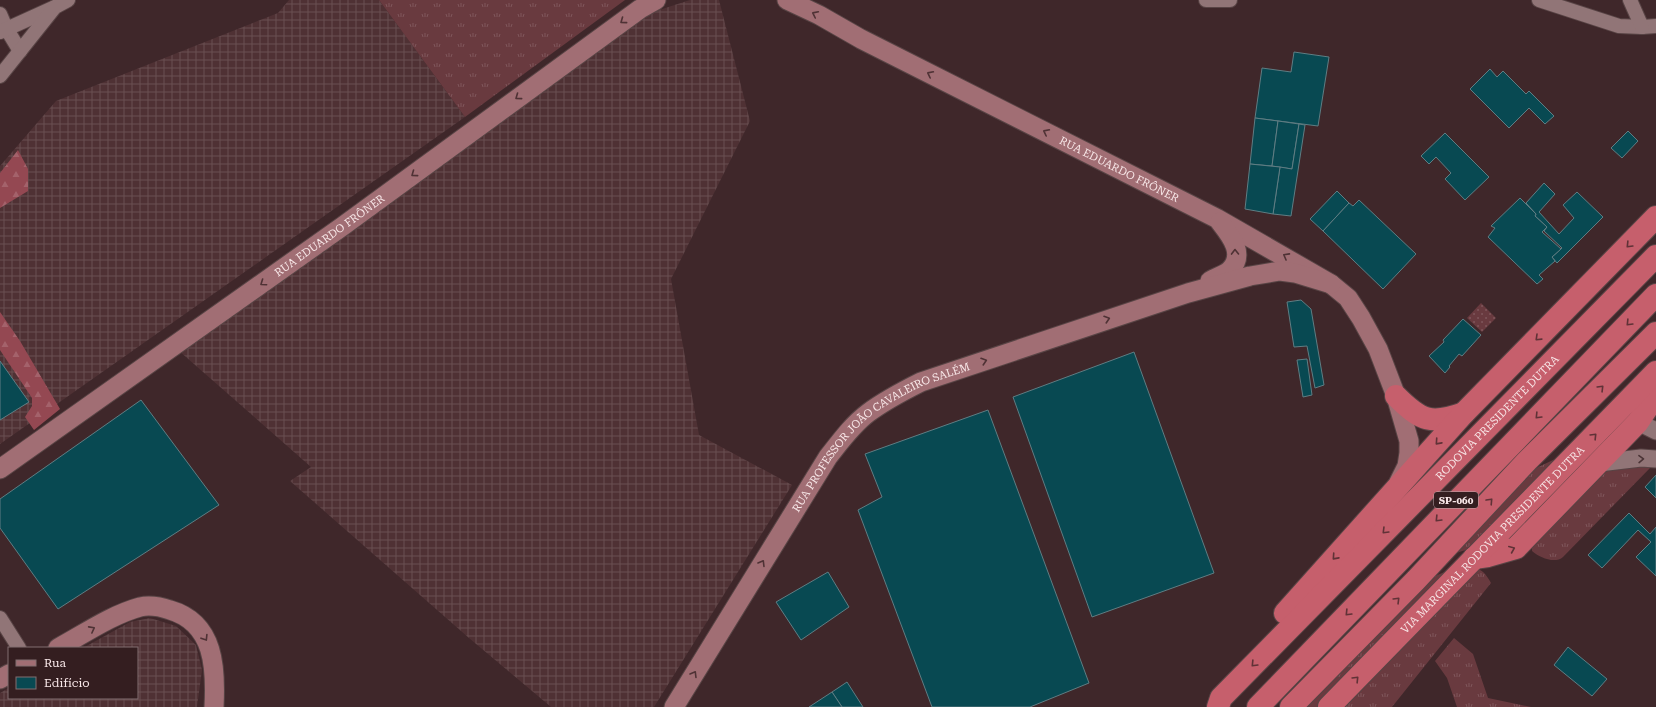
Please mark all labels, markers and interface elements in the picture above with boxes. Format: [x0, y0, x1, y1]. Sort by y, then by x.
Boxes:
one-way arrow [812, 11, 819, 18]
one-way arrow [621, 16, 628, 23]
one-way arrow [927, 71, 934, 79]
one-way arrow [516, 92, 523, 99]
one-way arrow [1043, 129, 1050, 137]
street label: RUA EDUARDO FRÔNER [1057, 134, 1182, 205]
one-way arrow [411, 169, 418, 176]
street label: RUA EDUARDO FRÔNER [272, 191, 387, 279]
one-way arrow [1626, 240, 1634, 248]
one-way arrow [1231, 249, 1240, 256]
one-way arrow [1283, 254, 1290, 261]
one-way arrow [260, 278, 267, 285]
one-way arrow [1104, 316, 1111, 324]
one-way arrow [1626, 318, 1634, 326]
one-way arrow [1535, 333, 1543, 341]
street label: RODOVIA PRESIDENTE DUTRA [1433, 352, 1562, 483]
one-way arrow [980, 357, 987, 365]
street label: RUA PROFESSOR JOÃO CAVALEIRO SALÉM [789, 360, 971, 514]
one-way arrow [1596, 385, 1604, 393]
one-way arrow [1535, 411, 1543, 419]
one-way arrow [1589, 433, 1597, 441]
one-way arrow [1435, 437, 1443, 445]
street label: VIA MARGINAL RODOVIA PRESIDENTE DUTRA [1398, 443, 1587, 636]
one-way arrow [1638, 454, 1644, 463]
road number: SP-060 [1434, 492, 1478, 508]
one-way arrow [1486, 498, 1493, 505]
one-way arrow [1435, 514, 1443, 522]
one-way arrow [1382, 526, 1390, 534]
one-way arrow [1508, 545, 1515, 553]
one-way arrow [1333, 552, 1340, 559]
one-way arrow [758, 560, 765, 567]
one-way arrow [1392, 597, 1400, 605]
one-way arrow [1345, 608, 1353, 616]
one-way arrow [88, 627, 95, 634]
one-way arrow [200, 634, 208, 641]
legend [8, 647, 138, 699]
text: Rua [44, 656, 67, 670]
one-way arrow [1251, 659, 1259, 667]
one-way arrow [690, 671, 697, 678]
text: Edifício [44, 676, 90, 690]
one-way arrow [1351, 676, 1359, 684]

